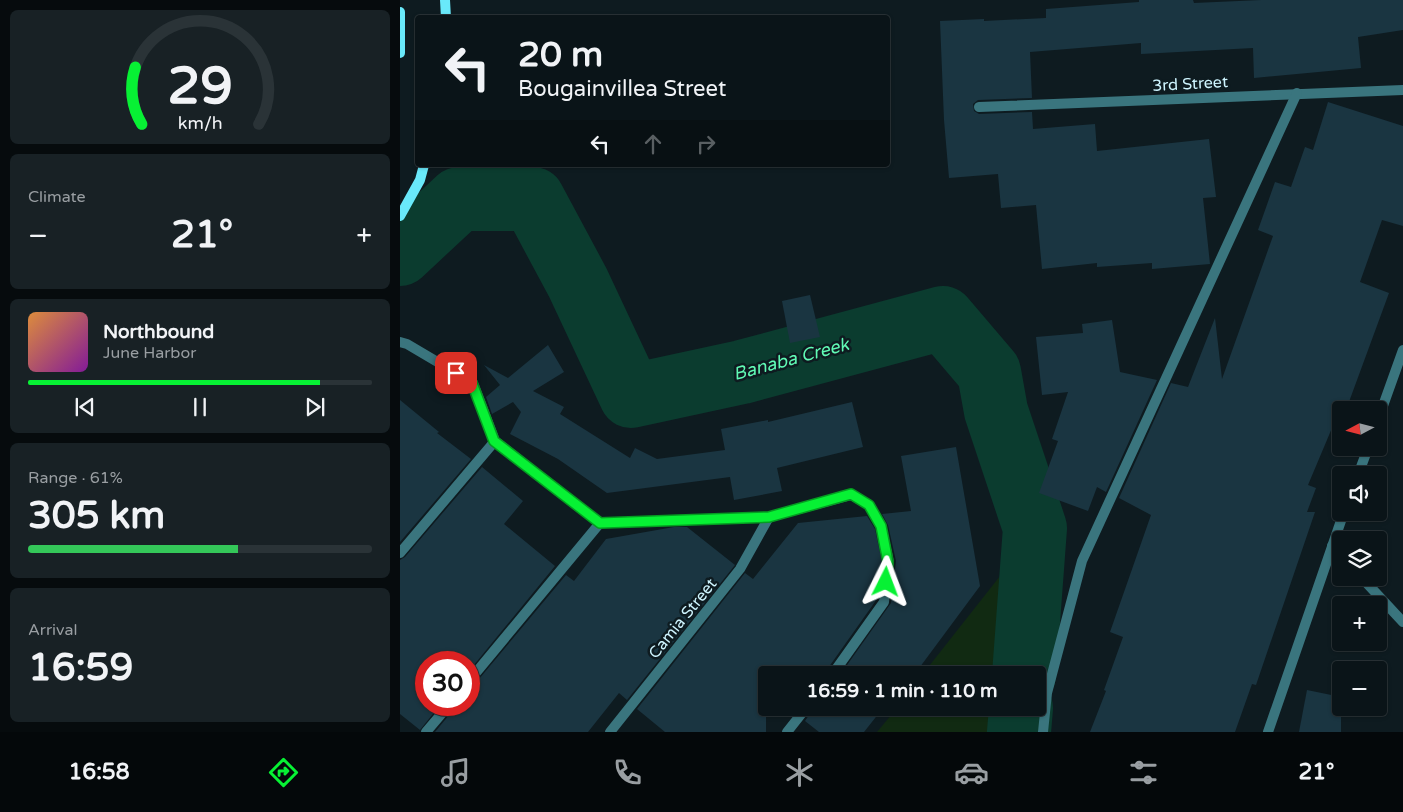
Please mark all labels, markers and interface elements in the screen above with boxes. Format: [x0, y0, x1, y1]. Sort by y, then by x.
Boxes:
text: 20 m [518, 34, 603, 76]
icon: left [435, 35, 500, 100]
text: 29 [167, 55, 233, 118]
street label: 3rd Street [1152, 72, 1228, 96]
text: Bougainvillea Street [518, 76, 726, 102]
text: km/h [178, 113, 222, 134]
icon: left [586, 130, 614, 158]
icon: ahead [639, 130, 667, 158]
icon: right [692, 130, 720, 158]
text: Climate [28, 187, 86, 207]
text: 21° [171, 212, 233, 258]
text: − [28, 219, 48, 253]
text: + [356, 219, 372, 253]
text: Northbound [103, 321, 214, 343]
water label: Banaba Creek [731, 333, 852, 385]
text: June Harbor [103, 343, 196, 363]
pin [435, 352, 477, 394]
icon: arrive [442, 359, 470, 387]
icon: previous [71, 393, 99, 421]
icon: pause [186, 393, 214, 421]
icon: next [301, 393, 329, 421]
north arrow [1332, 401, 1388, 456]
map controls [1332, 401, 1387, 716]
button: sound [1332, 466, 1387, 521]
text: Range · 61% [28, 468, 123, 488]
text: 305 km [28, 493, 165, 539]
button: layers [1332, 531, 1387, 586]
position arrow [859, 555, 911, 607]
street label: Camia Street [644, 574, 721, 663]
button: + [1332, 596, 1387, 651]
text: Arrival [28, 620, 77, 640]
text: 16:59 [28, 645, 133, 691]
speed limit sign: 30 [415, 651, 480, 716]
button: − [1332, 661, 1387, 716]
text: 16:59 · 1 min · 110 m [806, 680, 998, 702]
icon: directions [266, 755, 301, 790]
icon: music [438, 755, 473, 790]
icon: phone [610, 755, 645, 790]
icon: climate [782, 755, 817, 790]
icon: car [954, 755, 989, 790]
icon: filters [1126, 755, 1161, 790]
text: 16:58 [69, 759, 129, 785]
text: 21° [1298, 759, 1334, 785]

